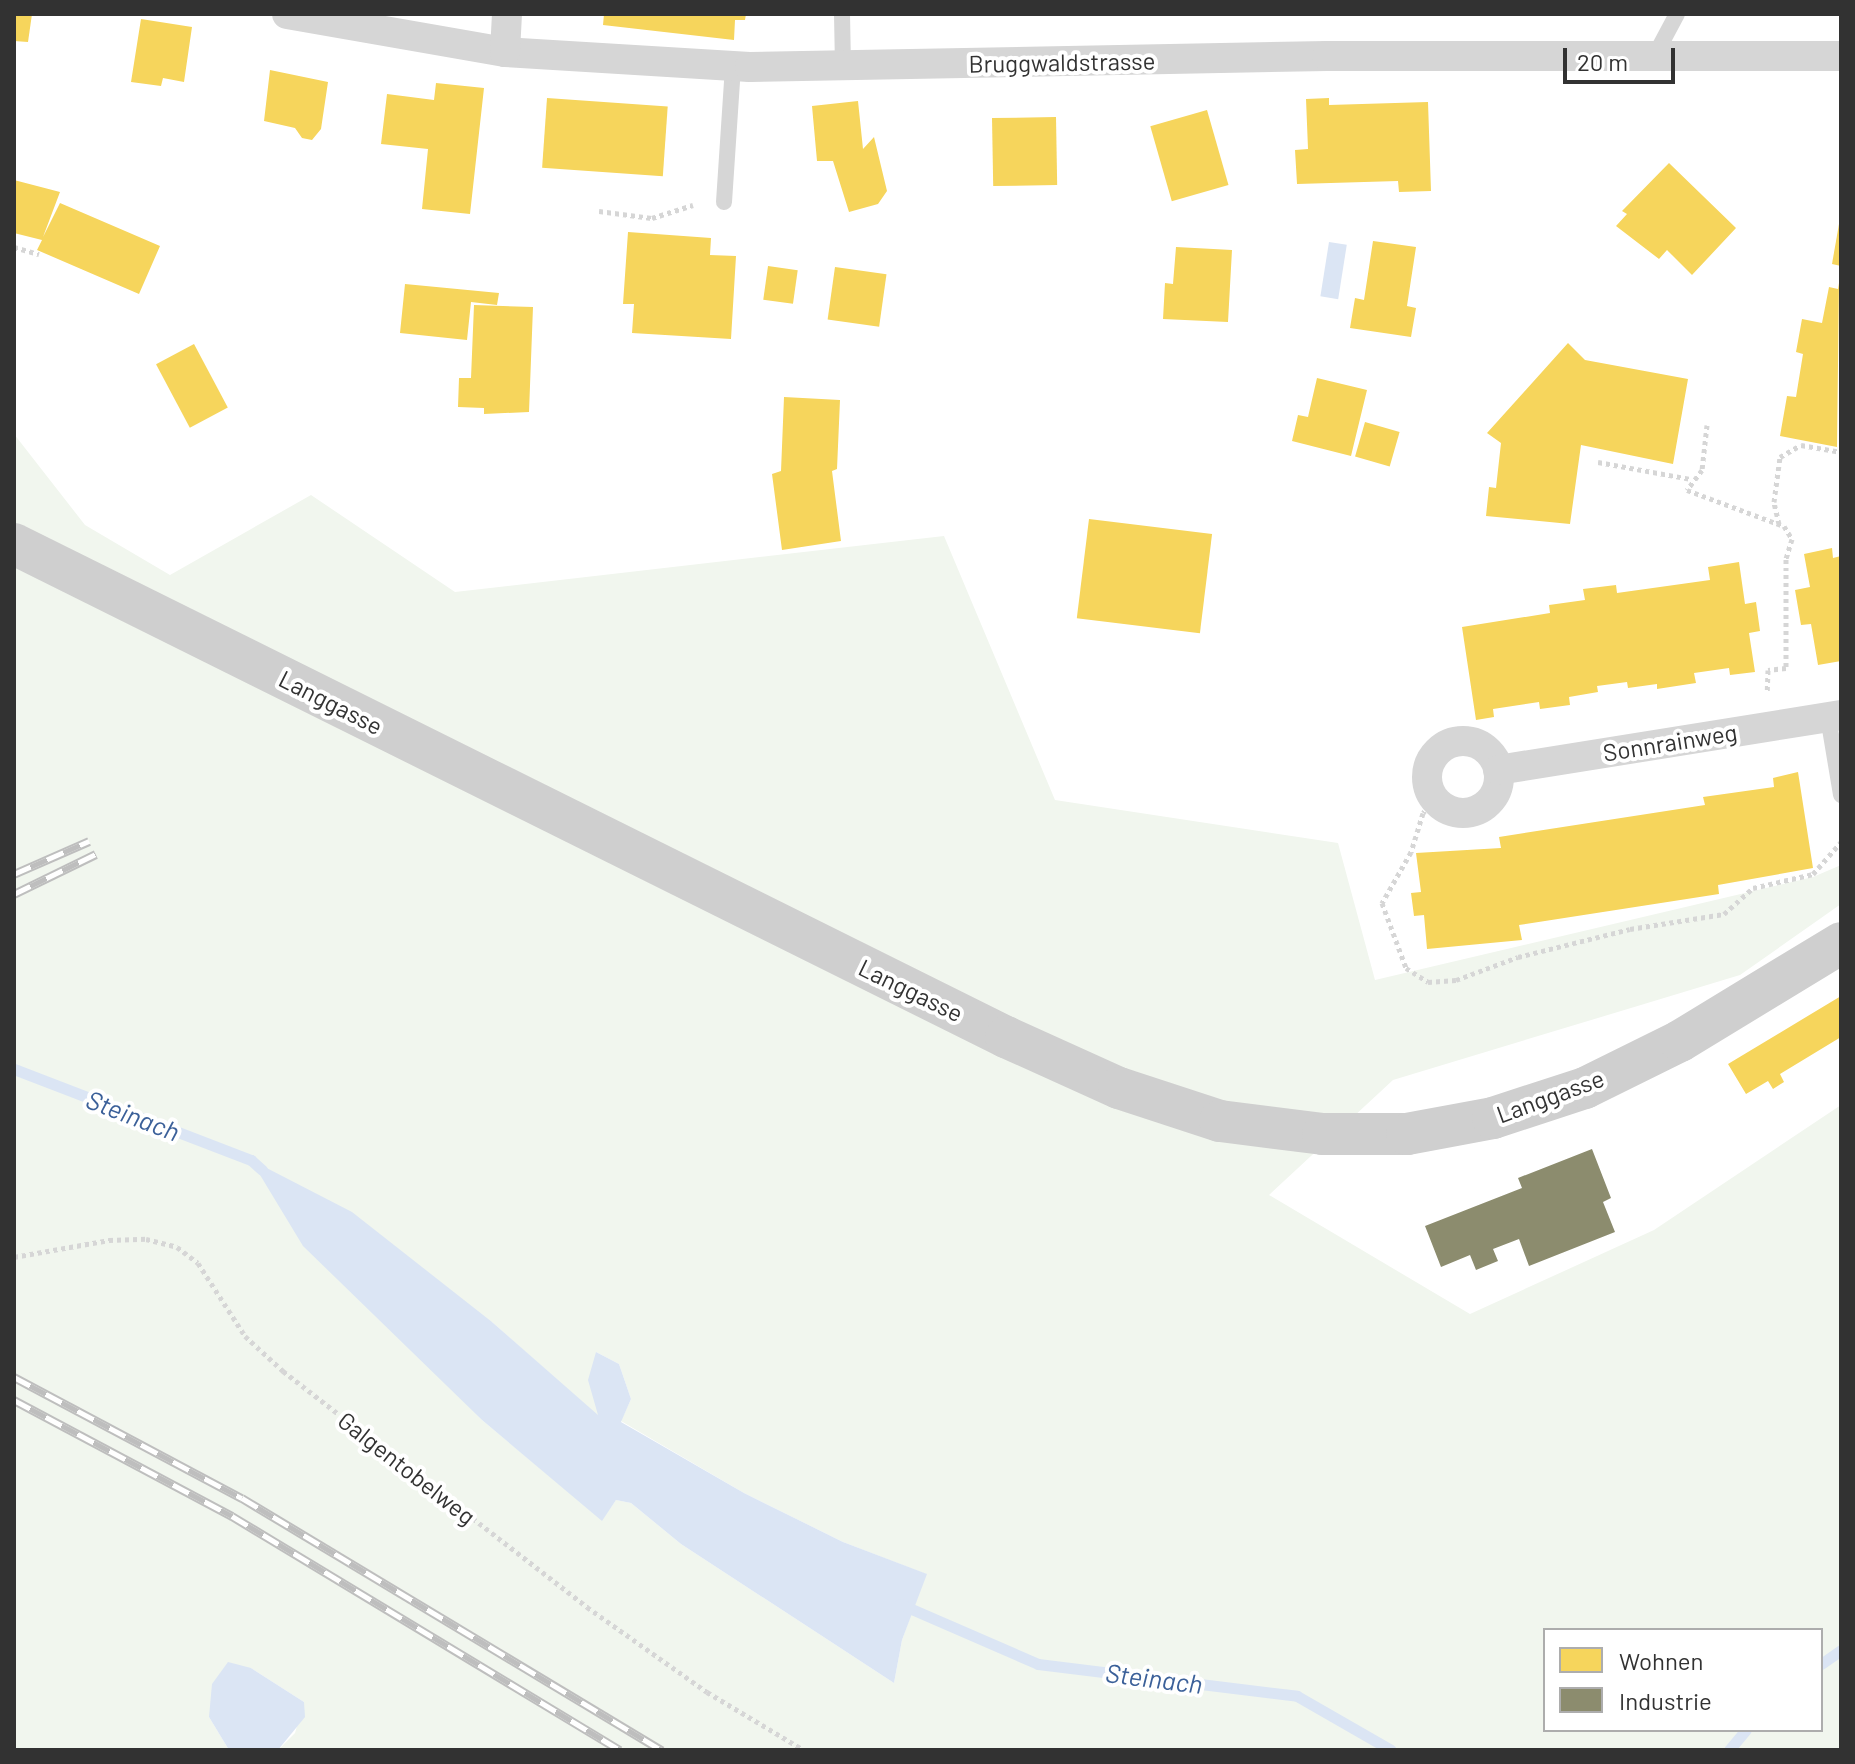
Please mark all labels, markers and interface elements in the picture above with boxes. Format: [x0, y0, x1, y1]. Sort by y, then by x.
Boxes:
scale bar [1567, 32, 1679, 82]
street label: Bruggwaldstrasse [968, 46, 1156, 78]
text: 20 m [1577, 47, 1628, 76]
street label: Langgasse [274, 664, 388, 740]
street label: Sonnrainweg [1601, 717, 1739, 767]
street label: Langgasse [854, 952, 968, 1028]
street label: Langgasse [1492, 1063, 1608, 1129]
water label: Steinach [82, 1083, 184, 1147]
street label: Galgentobelweg [333, 1406, 481, 1530]
legend [1543, 1628, 1823, 1732]
text: Wohnen [1619, 1646, 1703, 1675]
water label: Steinach [1104, 1657, 1204, 1699]
text: Industrie [1619, 1686, 1712, 1715]

